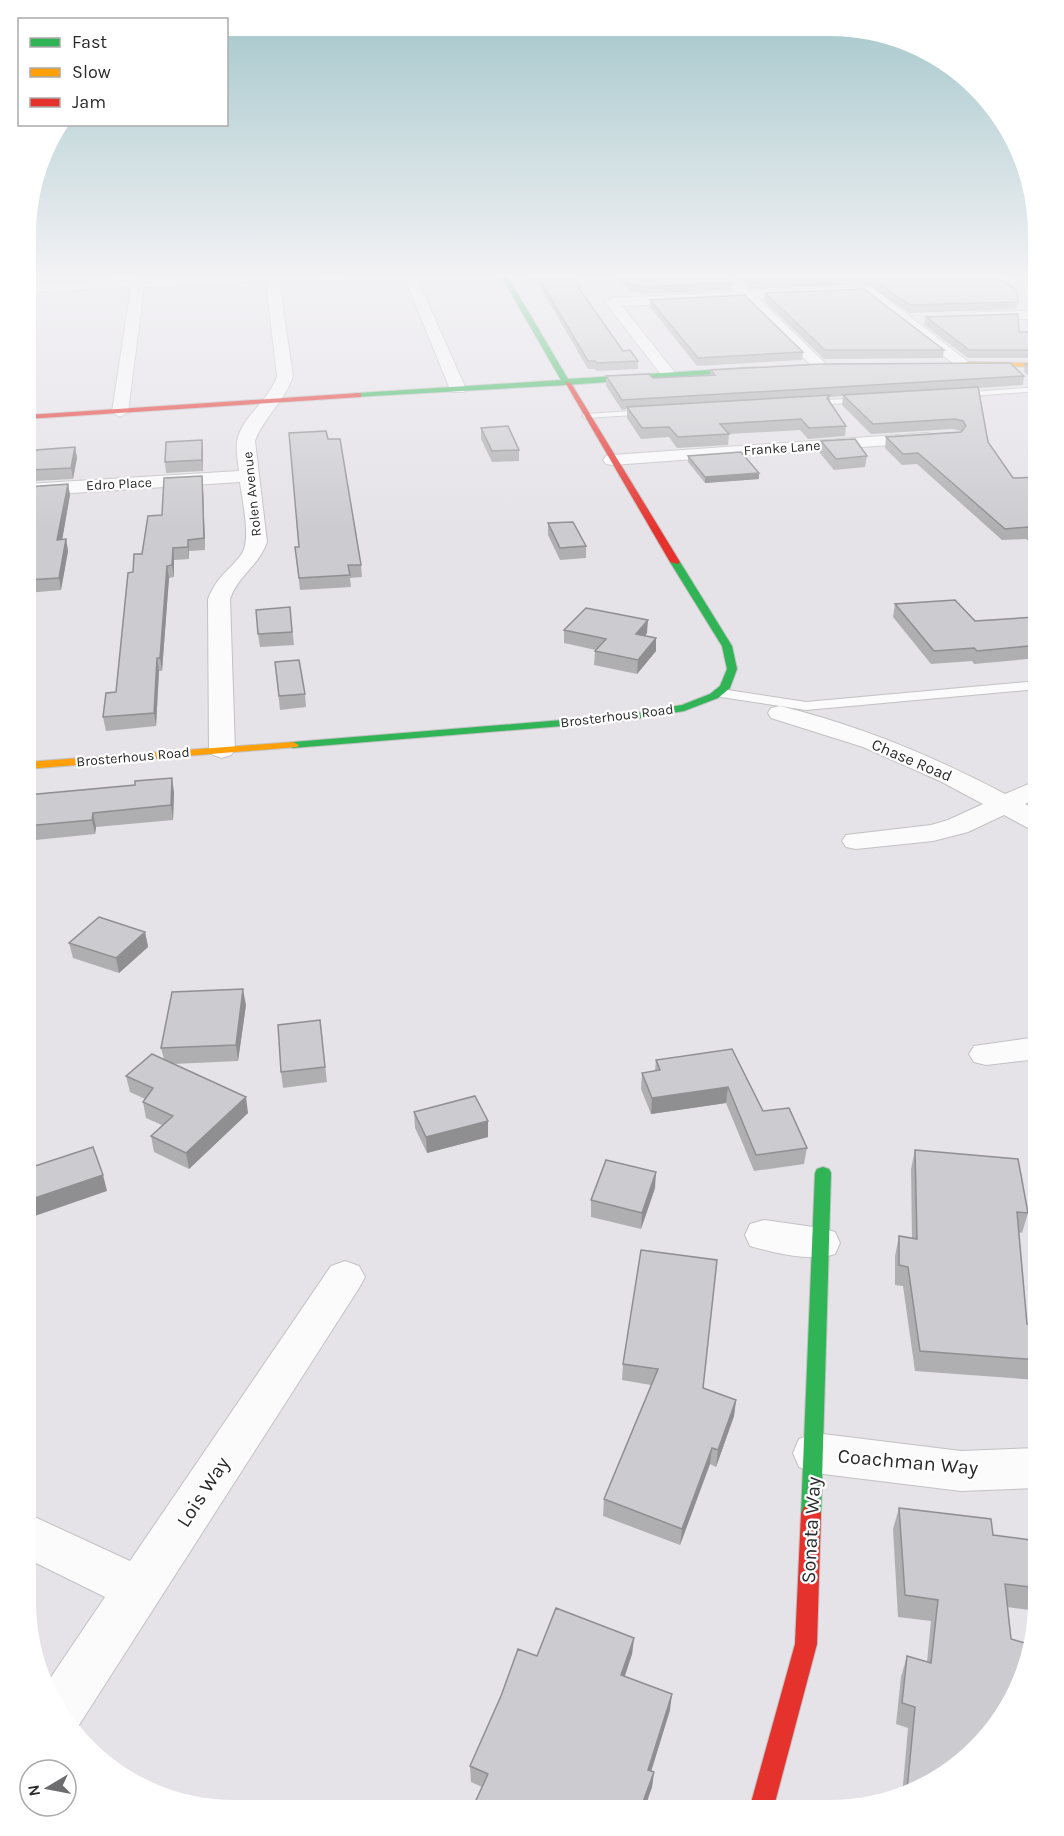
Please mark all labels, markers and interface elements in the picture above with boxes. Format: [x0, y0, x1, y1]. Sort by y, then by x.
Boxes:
legend [18, 18, 228, 126]
text: Fast [72, 31, 107, 53]
text: Slow [72, 61, 111, 83]
text: Jam [72, 91, 106, 113]
street label: Franke Lane [743, 437, 821, 459]
street label: Rolen Avenue [239, 451, 265, 537]
street label: Edro Place [86, 474, 152, 494]
street label: Brosterhous Road [559, 701, 675, 731]
street label: Chase Road [869, 735, 955, 785]
street label: Brosterhous Road [76, 744, 190, 770]
street label: Coachman Way [837, 1444, 979, 1480]
street label: Lois Way [172, 1453, 234, 1531]
street label: Sonata Way [797, 1476, 825, 1584]
north arrow [18, 1758, 78, 1818]
text: N [23, 1783, 44, 1798]

